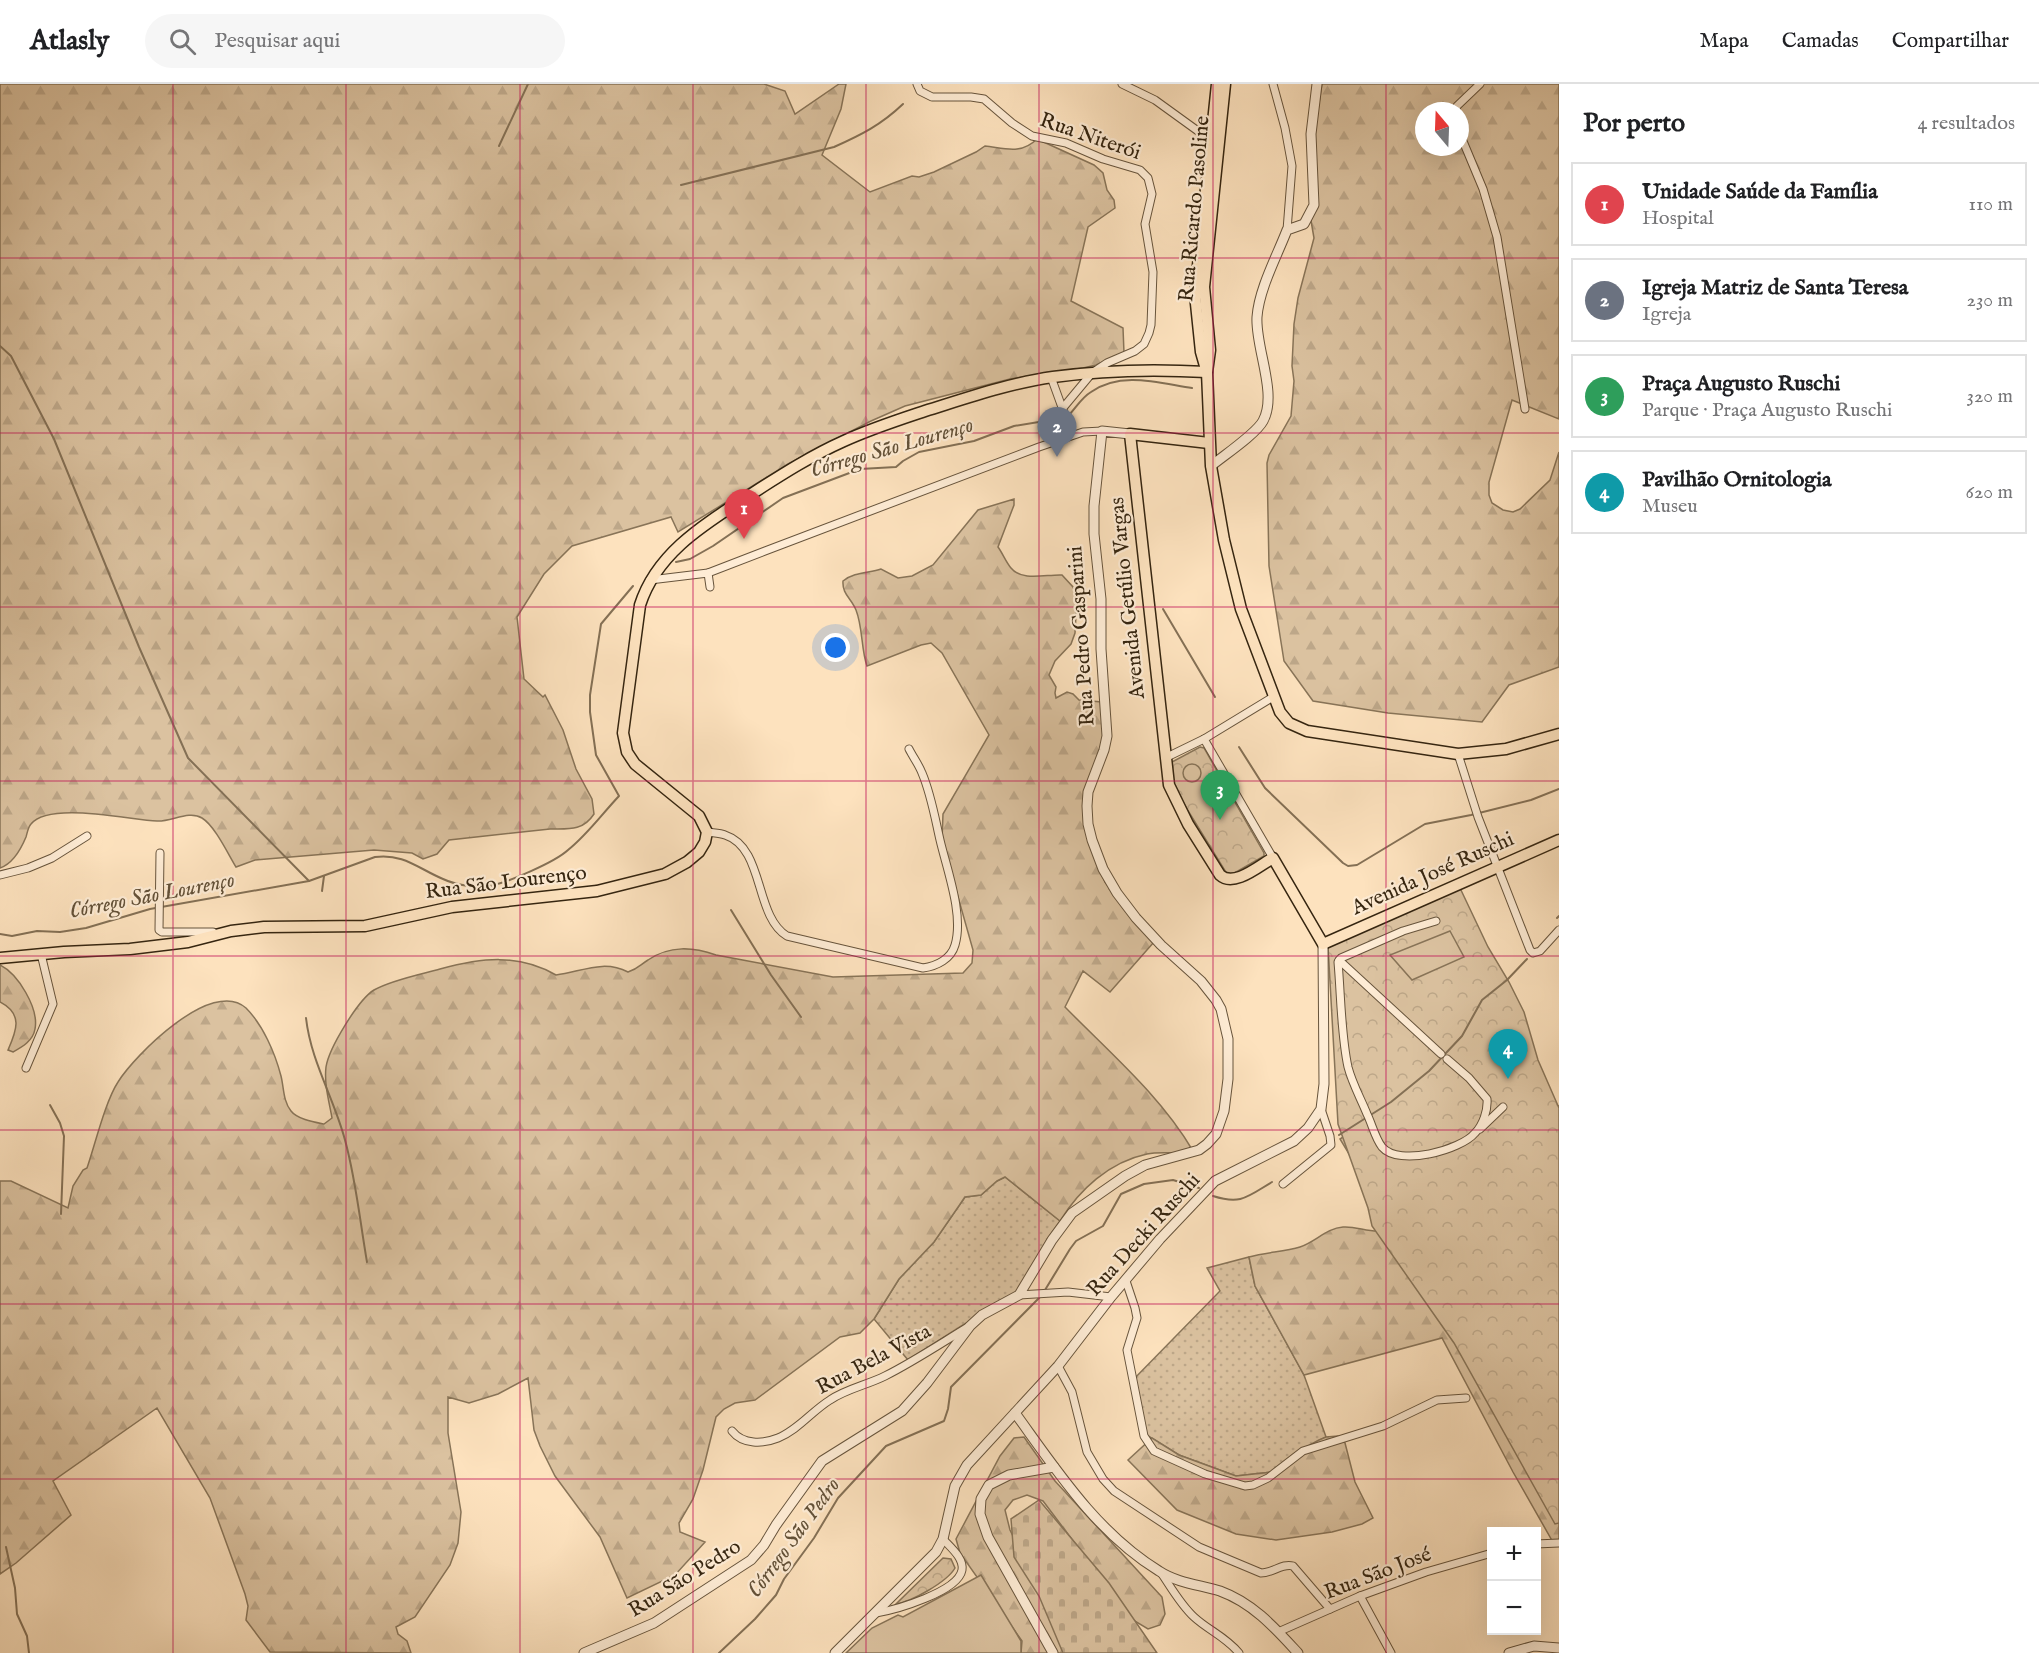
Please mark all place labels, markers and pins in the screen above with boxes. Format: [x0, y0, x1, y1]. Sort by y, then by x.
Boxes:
pin: 2 [1038, 408, 1076, 457]
pin: 1 [724, 490, 764, 539]
pin: 3 [1200, 770, 1240, 820]
pin: 4 [1488, 1030, 1528, 1079]

